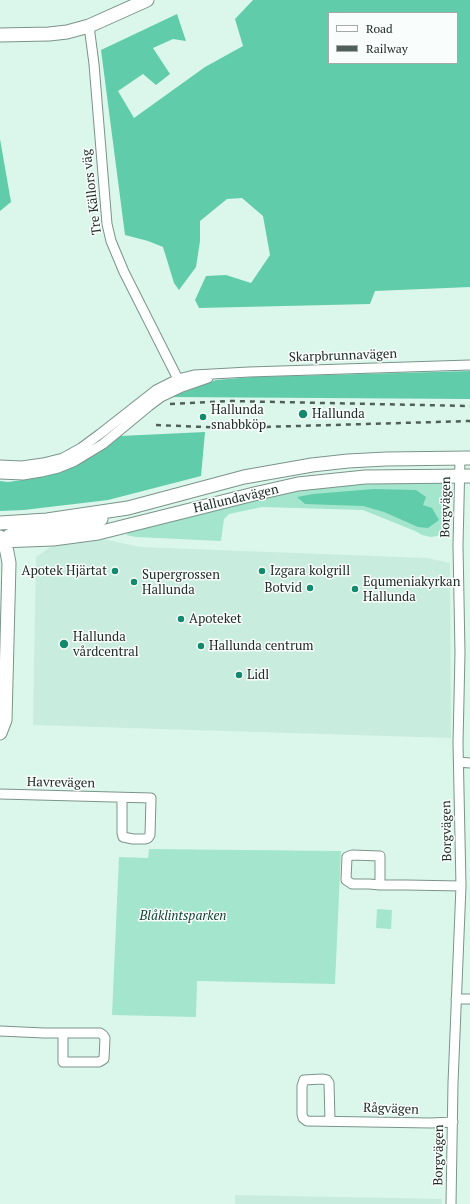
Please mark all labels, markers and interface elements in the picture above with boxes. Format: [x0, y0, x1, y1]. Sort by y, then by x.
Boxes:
legend [328, 12, 458, 64]
text: Road [366, 21, 393, 36]
text: Railway [366, 41, 408, 56]
street label: Tre Källors väg [79, 148, 105, 236]
street label: Skarpbrunnavägen [289, 346, 397, 366]
place label: Hallunda snabbköp [211, 402, 266, 433]
place label: Hallunda [312, 406, 365, 422]
marker: Hallunda [297, 408, 309, 420]
marker: Hallunda snabbköp [198, 412, 208, 422]
street label: Borgvägen [438, 476, 454, 538]
street label: Hallundavägen [192, 482, 280, 516]
place label: Apotek Hjärtat [22, 563, 107, 579]
place label: Izgara kolgrill [270, 563, 350, 579]
marker: Apotek Hjärtat [110, 566, 120, 576]
marker: Izgara kolgrill [257, 566, 267, 576]
place label: Supergrossen Hallunda [142, 567, 220, 598]
place label: Equmeniakyrkan Hallunda [363, 574, 460, 605]
marker: Supergrossen Hallunda [129, 577, 139, 587]
place label: Botvid [264, 580, 302, 596]
marker: Botvid [305, 583, 315, 593]
marker: Equmeniakyrkan Hallunda [350, 584, 360, 594]
place label: Apoteket [189, 611, 242, 627]
marker: Apoteket [176, 614, 186, 624]
place label: Hallunda vårdcentral [73, 629, 139, 660]
marker: Hallunda vårdcentral [58, 638, 70, 650]
place label: Hallunda centrum [209, 638, 314, 654]
marker: Hallunda centrum [196, 641, 206, 651]
place label: Lidl [247, 667, 269, 683]
marker: Lidl [234, 670, 244, 680]
street label: Havrevägen [27, 775, 95, 791]
street label: Borgvägen [439, 800, 455, 862]
park label: Blåklintsparken [139, 908, 227, 924]
street label: Rågvägen [363, 1100, 419, 1118]
street label: Borgvägen [431, 1124, 447, 1186]

